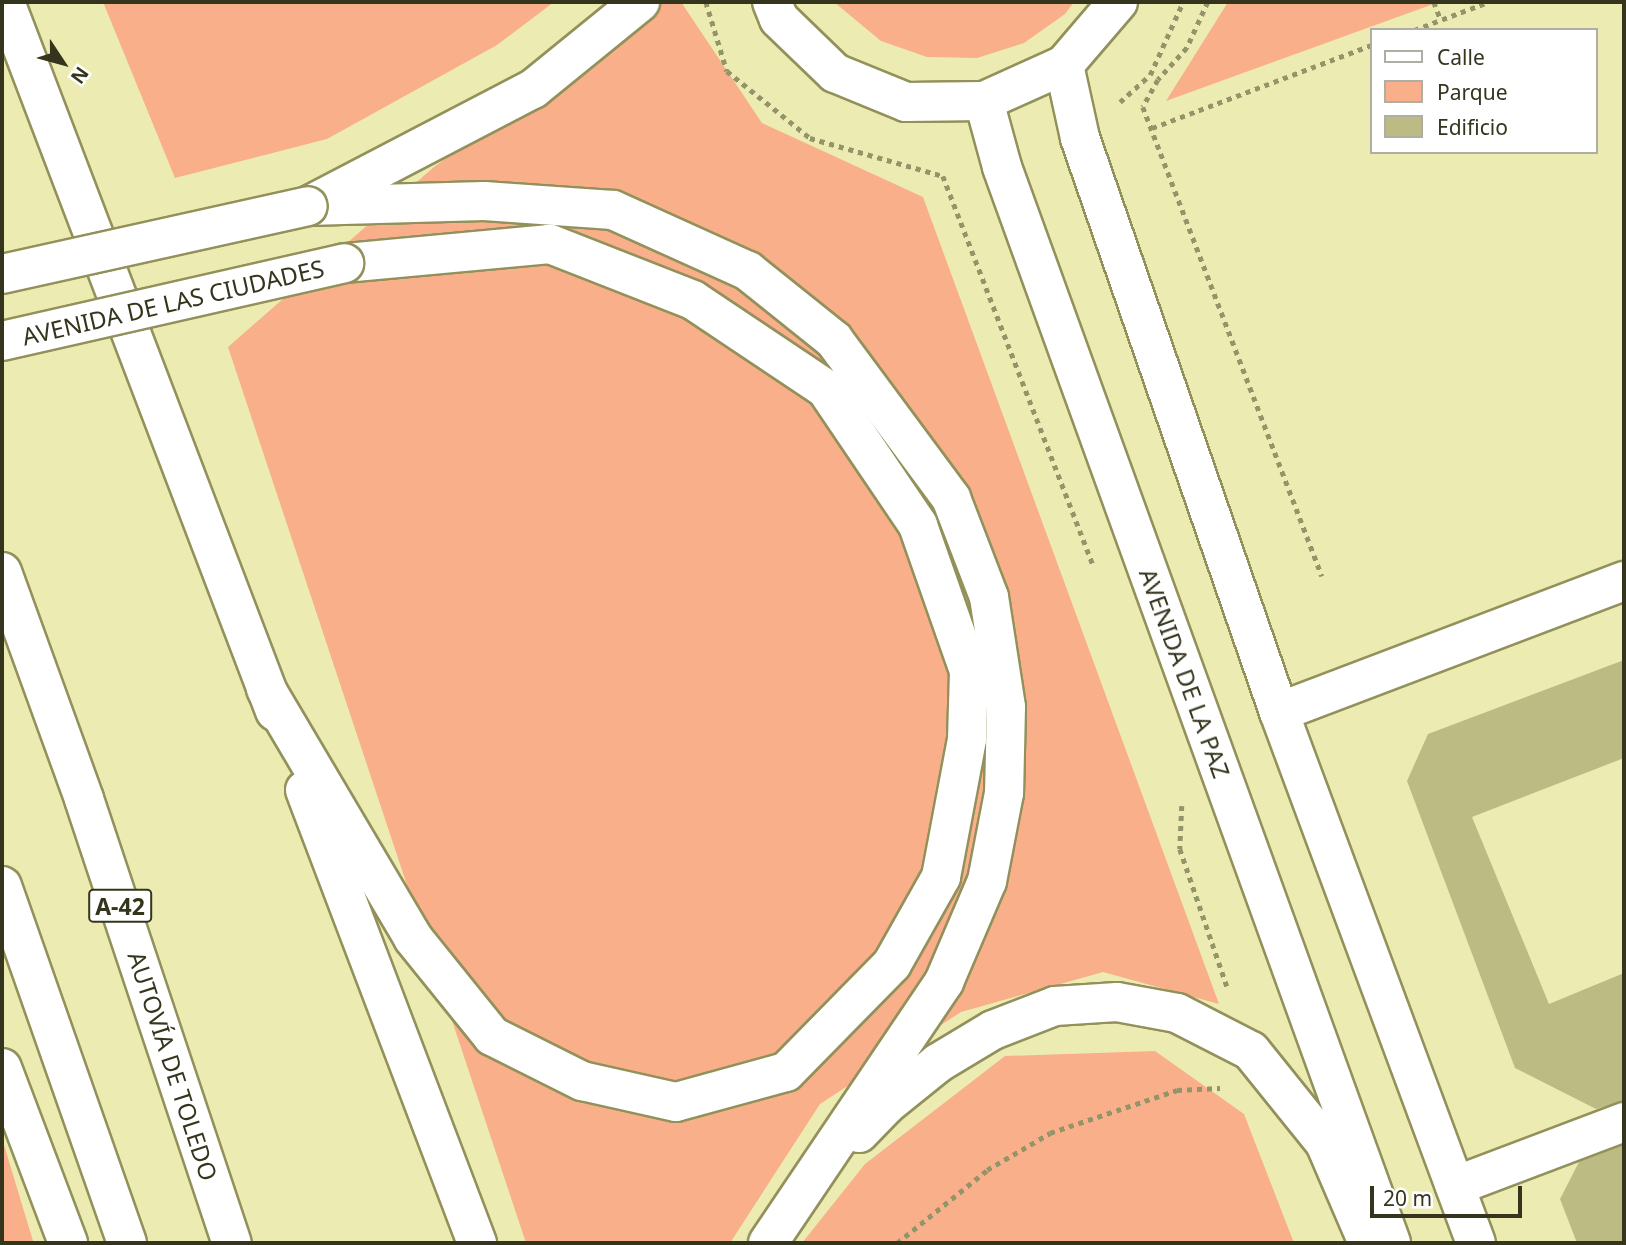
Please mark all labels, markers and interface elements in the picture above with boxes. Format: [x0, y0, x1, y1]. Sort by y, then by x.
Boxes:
north arrow [28, 28, 98, 98]
legend [1370, 28, 1598, 154]
text: Calle [1437, 43, 1485, 71]
text: N [65, 61, 95, 89]
text: Parque [1437, 78, 1507, 106]
text: Edificio [1437, 113, 1508, 141]
street label: AVENIDA DE LAS CIUDADES [19, 253, 327, 351]
street label: AVENIDA DE LA PAZ [1134, 564, 1236, 782]
road number: A-42 [87, 886, 153, 925]
street label: AUTOVÍA DE TOLEDO [122, 948, 224, 1184]
scale bar [1374, 1172, 1526, 1216]
text: 20 m [1383, 1184, 1432, 1212]

